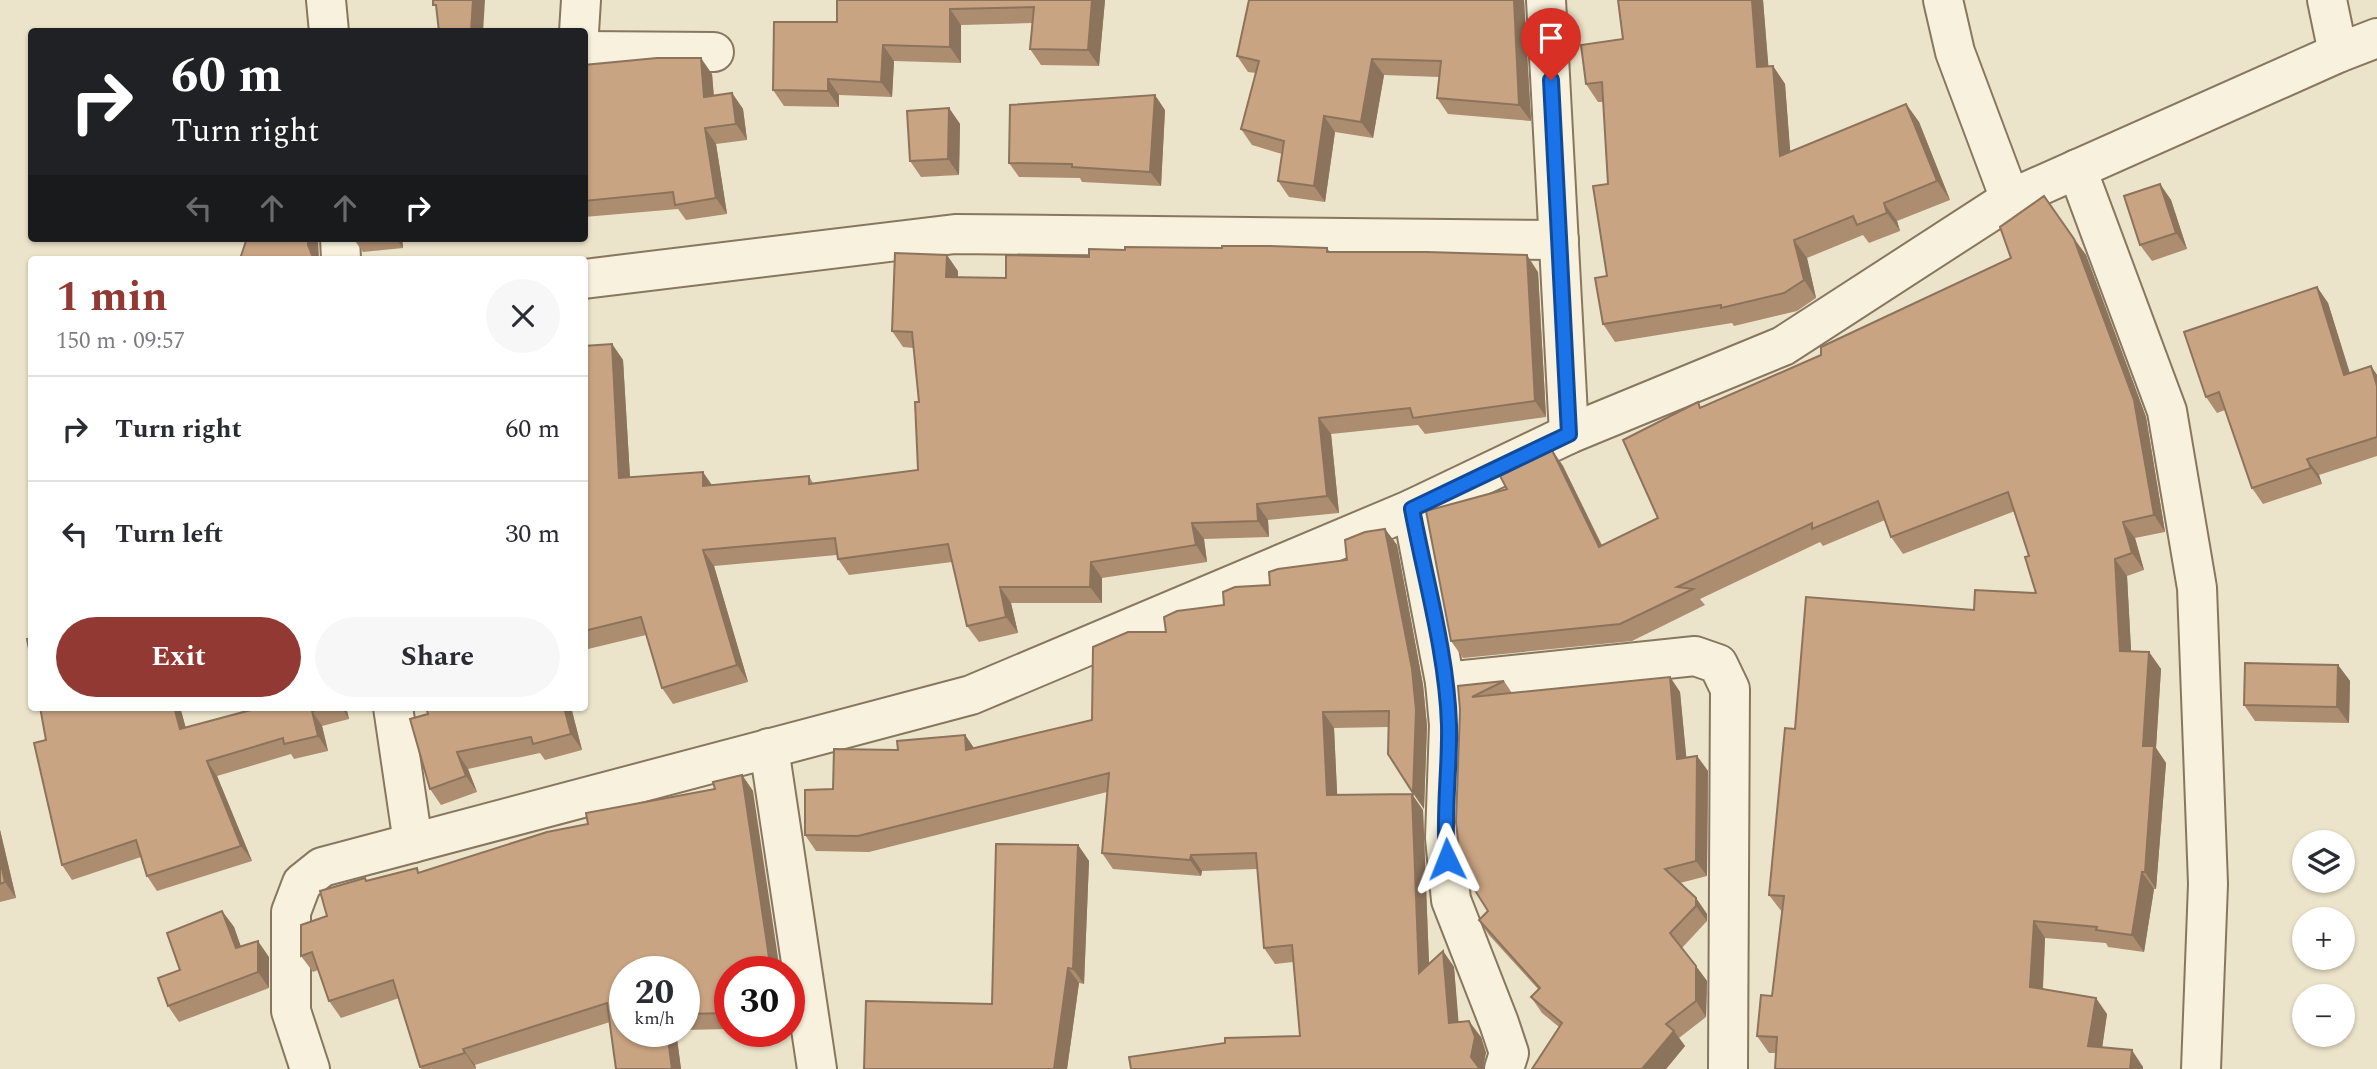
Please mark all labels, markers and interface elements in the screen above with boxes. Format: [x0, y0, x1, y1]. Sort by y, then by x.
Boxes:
pin [1521, 8, 1581, 80]
icon: arrive [1532, 19, 1570, 57]
text: 60 m [171, 39, 282, 114]
icon: right [56, 56, 147, 147]
text: Turn right [171, 107, 319, 156]
icon: left [180, 189, 218, 227]
icon: ahead [253, 189, 291, 227]
icon: ahead [326, 189, 364, 227]
icon: right [399, 189, 437, 227]
text: 1 min [56, 266, 168, 329]
button: close [486, 279, 560, 353]
text: 150 m · 09:57 [56, 324, 185, 359]
text: Turn right [115, 409, 242, 449]
text: 60 m [505, 409, 560, 449]
icon: right [56, 410, 94, 448]
text: Turn left [115, 514, 223, 554]
text: 30 m [505, 514, 560, 554]
icon: left [56, 515, 94, 553]
button: Exit [56, 617, 301, 697]
button: Share [315, 617, 560, 697]
position arrow [1410, 822, 1484, 896]
map controls [2292, 830, 2355, 1047]
button: layers [2292, 830, 2355, 893]
button: + [2292, 907, 2355, 970]
speed limit sign: 30 [714, 956, 805, 1047]
text: 20 [635, 966, 674, 1019]
button: − [2292, 984, 2355, 1047]
text: km/h [634, 1005, 675, 1032]

